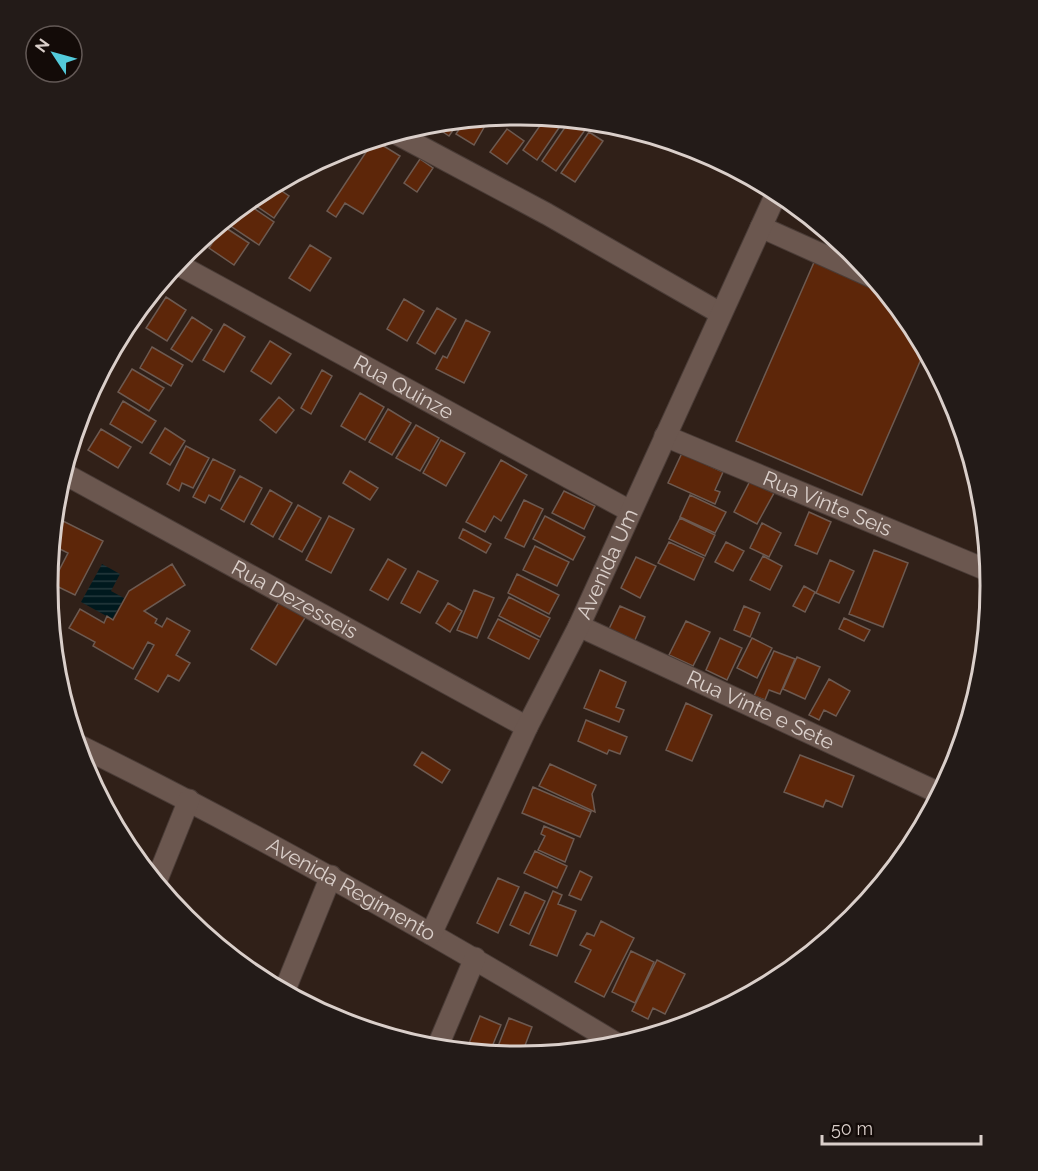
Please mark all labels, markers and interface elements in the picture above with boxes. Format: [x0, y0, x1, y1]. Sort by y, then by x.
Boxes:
north arrow [24, 24, 84, 84]
text: N [31, 35, 54, 56]
street label: Rua Quinze [349, 350, 458, 424]
street label: Rua Vinte Seis [759, 465, 896, 541]
street label: Avenida Um [571, 505, 643, 623]
street label: Rua Dezesseis [227, 555, 362, 644]
street label: Rua Vinte e Sete [683, 665, 838, 755]
street label: Avenida Regimento [263, 832, 440, 946]
scale bar [822, 1108, 981, 1146]
text: 50 m [831, 1118, 873, 1139]

